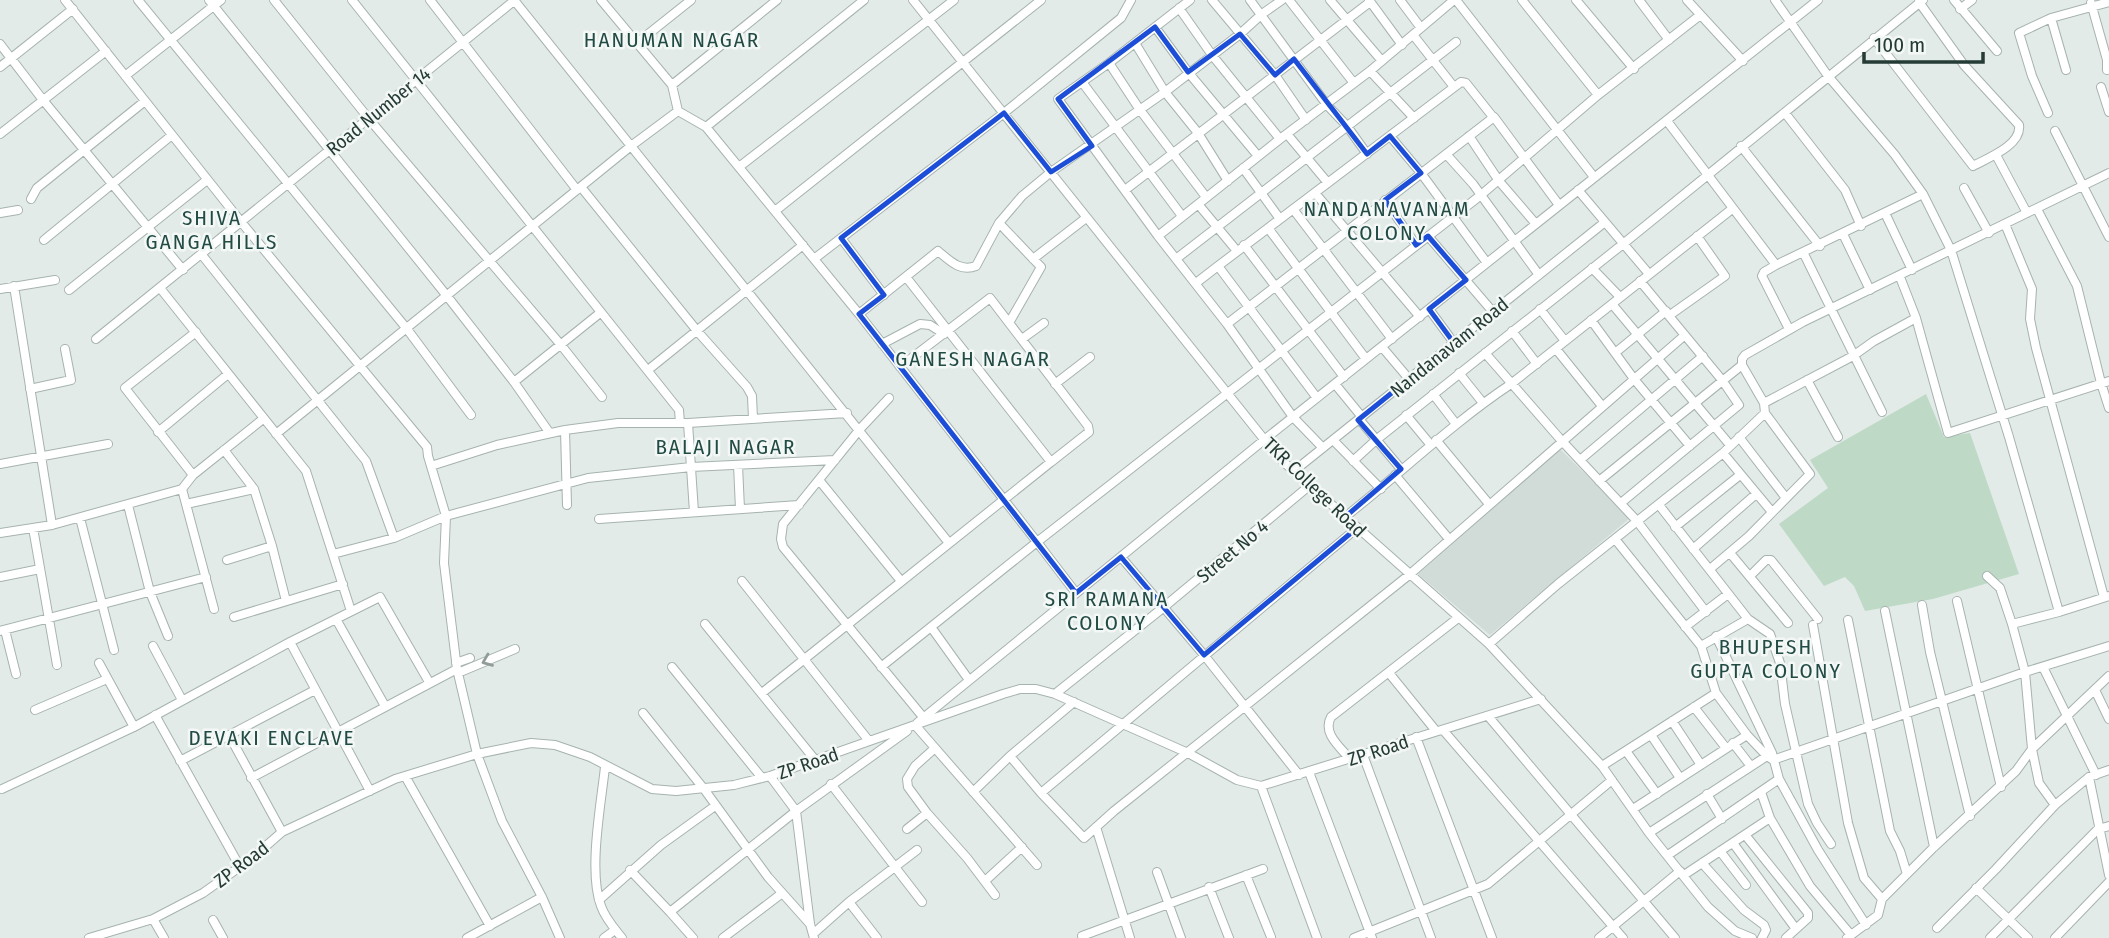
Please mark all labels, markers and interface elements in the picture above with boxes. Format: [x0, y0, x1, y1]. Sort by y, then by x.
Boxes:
scale bar [1864, 21, 1983, 65]
district label: HANUMAN NAGAR [584, 27, 760, 53]
text: 100 m [1874, 32, 1925, 58]
street label: Road Number 14 [322, 62, 435, 160]
district label: NANDANAVANAM COLONY [1303, 196, 1471, 246]
district label: SHIVA GANGA HILLS [146, 205, 278, 255]
street label: Nandanavam Road [1386, 293, 1513, 402]
district label: GANESH NAGAR [895, 346, 1051, 372]
street label: TKR College Road [1258, 433, 1371, 542]
district label: BALAJI NAGAR [655, 434, 797, 460]
street label: Street No 4 [1192, 515, 1273, 588]
district label: SRI RAMANA COLONY [1045, 586, 1169, 636]
district label: BHUPESH GUPTA COLONY [1690, 634, 1842, 684]
one-way arrow [481, 653, 494, 667]
district label: DEVAKI ENCLAVE [189, 725, 355, 751]
street label: ZP Road [1345, 730, 1412, 771]
street label: ZP Road [775, 742, 842, 785]
street label: ZP Road [209, 836, 273, 892]

